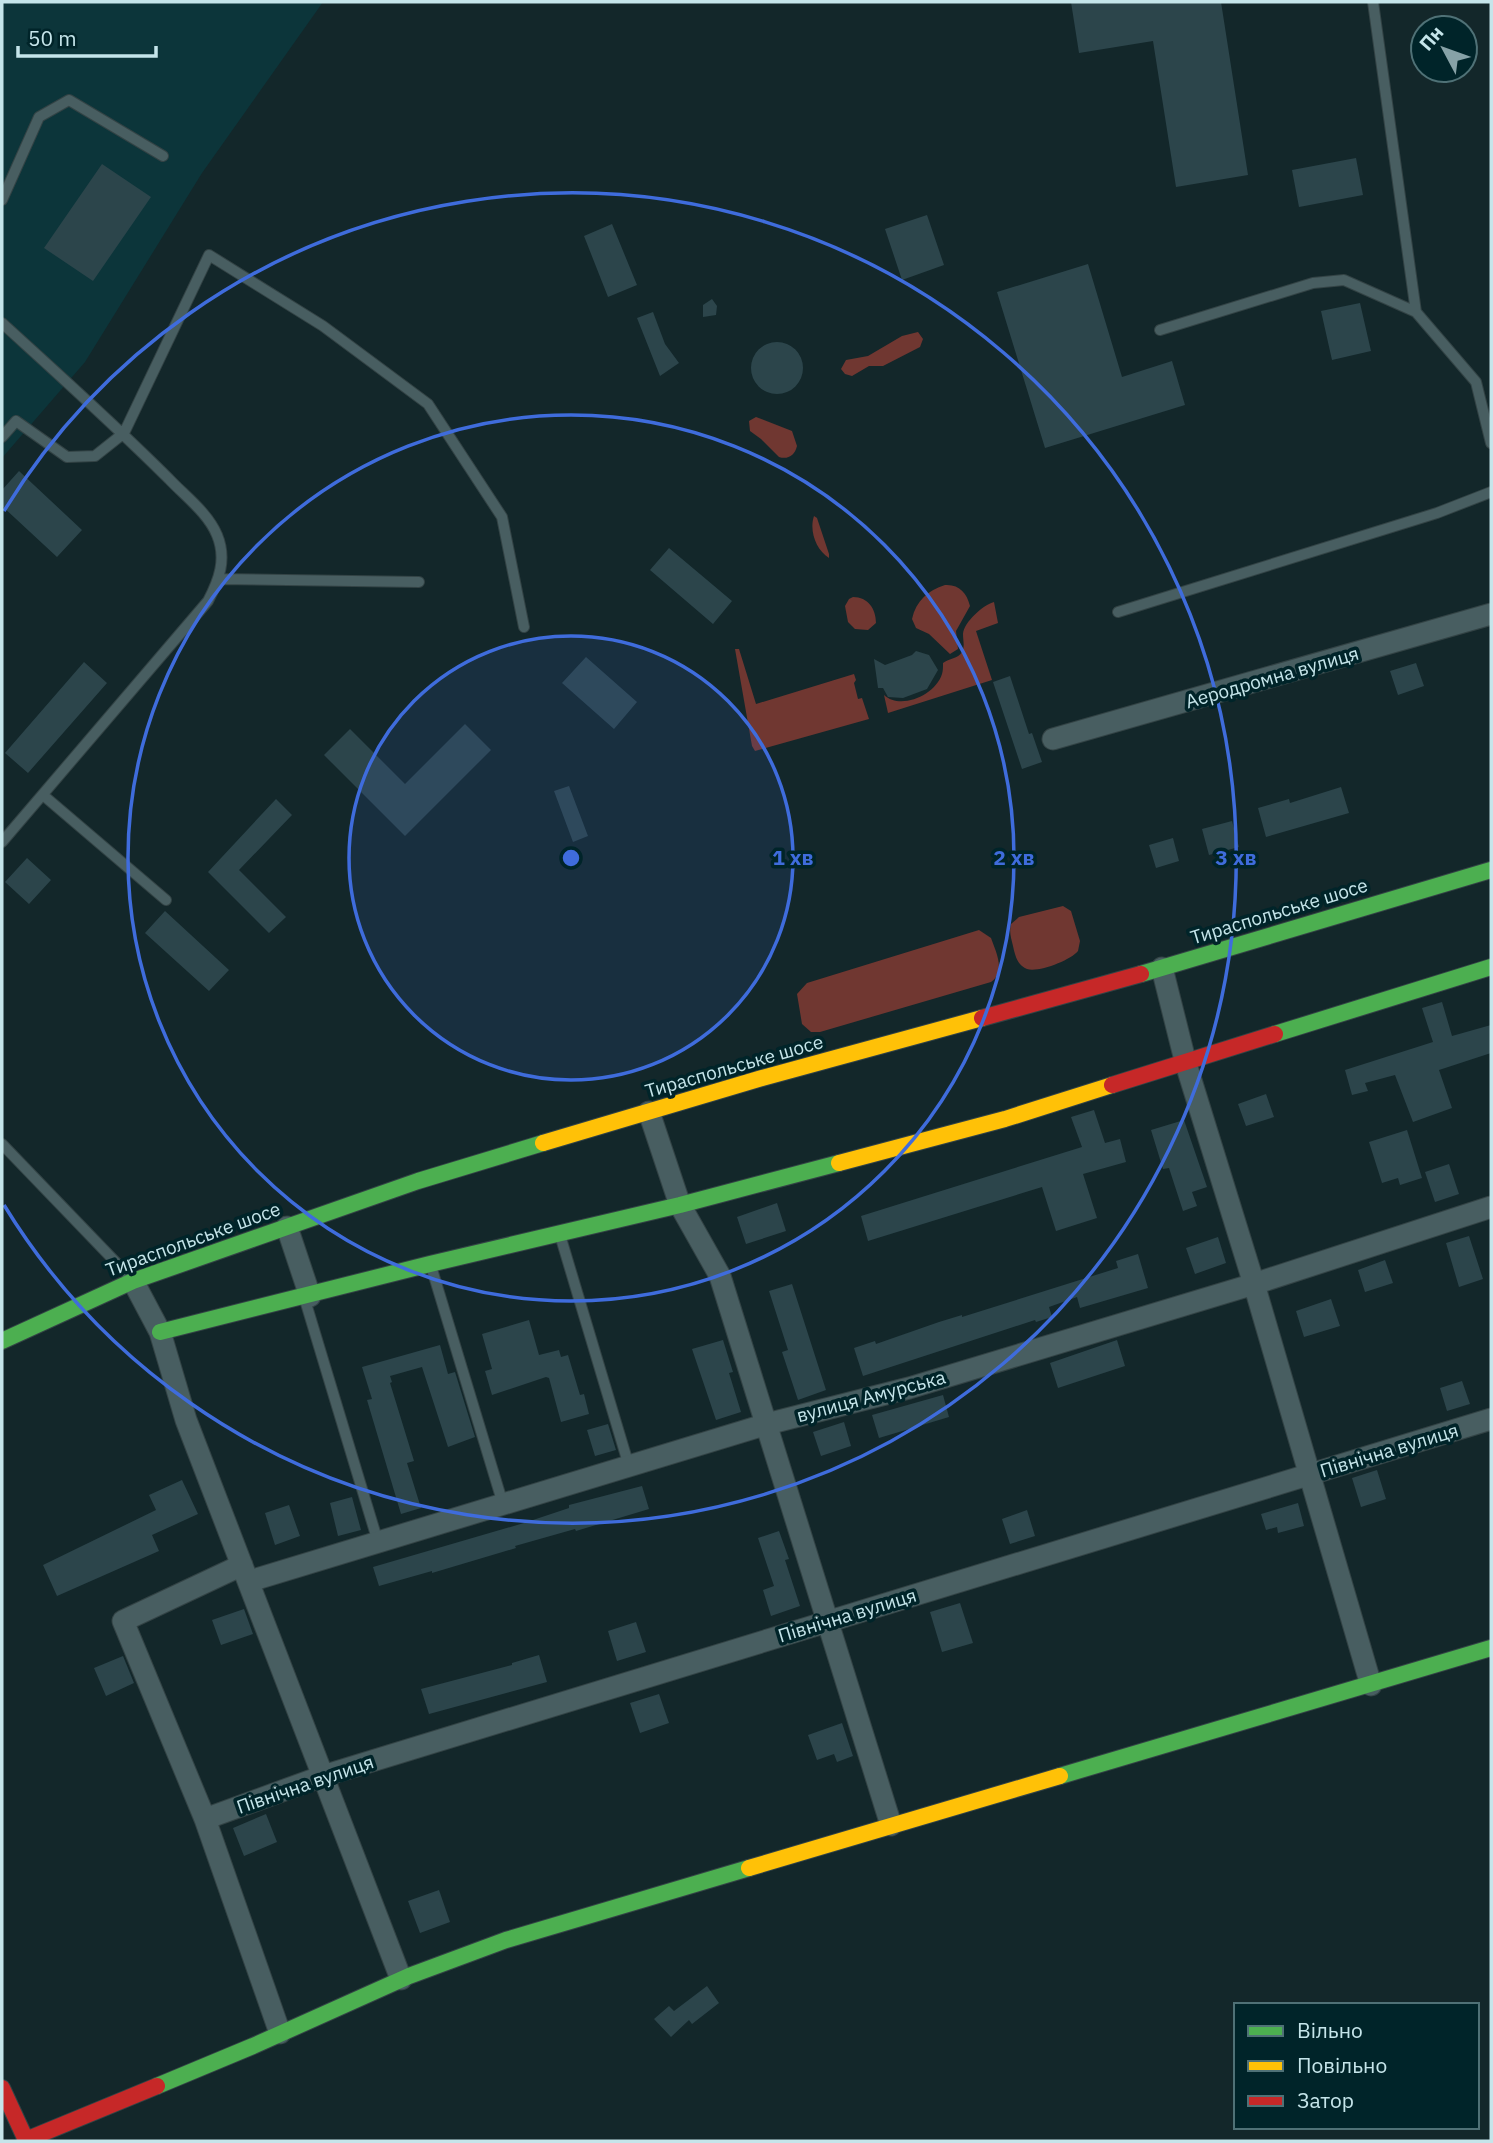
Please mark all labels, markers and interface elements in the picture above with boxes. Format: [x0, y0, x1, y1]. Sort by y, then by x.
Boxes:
scale bar [18, 14, 156, 58]
north arrow [1409, 14, 1479, 84]
text: Пн [1414, 20, 1448, 55]
text: 50 m [28, 24, 77, 52]
street label: Аеродромна вулиця [1182, 641, 1362, 713]
text: 1 хв [772, 843, 814, 871]
text: 2 хв [993, 843, 1035, 871]
text: 3 хв [1215, 843, 1257, 871]
centre of rings [559, 846, 583, 870]
street label: Тираспольське шосе [1187, 873, 1371, 949]
street label: Тираспольське шосе [642, 1029, 826, 1103]
street label: Тираспольське шосе [102, 1196, 284, 1282]
street label: вулиця Амурська [794, 1365, 948, 1427]
street label: Північна вулиця [1317, 1418, 1461, 1482]
street label: Північна вулиця [775, 1583, 919, 1647]
street label: Північна вулиця [233, 1749, 377, 1819]
legend [1234, 2003, 1479, 2129]
text: Вільно [1297, 2016, 1363, 2044]
text: Повільно [1297, 2051, 1387, 2079]
text: Затор [1297, 2086, 1354, 2114]

